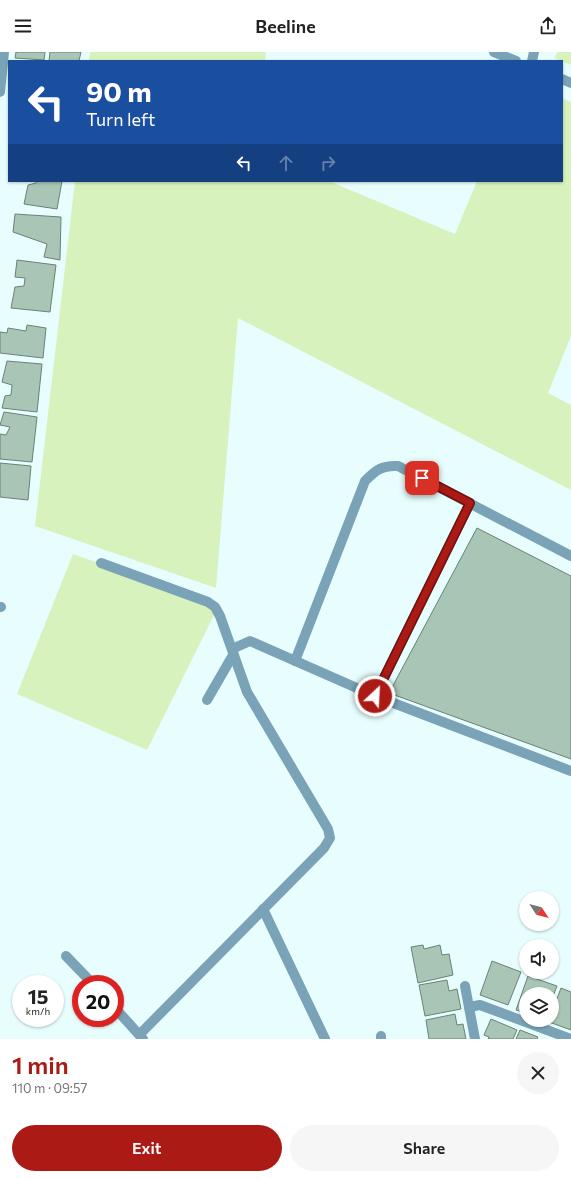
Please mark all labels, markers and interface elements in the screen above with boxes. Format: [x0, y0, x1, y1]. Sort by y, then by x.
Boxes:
icon: menu [12, 15, 34, 37]
text: Beeline [255, 15, 316, 37]
icon: share [537, 15, 559, 37]
text: 90 m [86, 74, 152, 108]
icon: left [20, 76, 72, 128]
text: Turn left [86, 108, 155, 130]
icon: left [233, 152, 255, 174]
icon: ahead [275, 152, 297, 174]
icon: right [317, 152, 339, 174]
pin [405, 461, 439, 495]
icon: arrive [411, 467, 433, 489]
position arrow [354, 675, 396, 717]
north arrow [519, 891, 559, 931]
map controls [519, 891, 559, 1027]
button: sound [519, 939, 559, 979]
speed limit sign: 20 [72, 975, 124, 1027]
text: 15 [28, 984, 48, 1008]
button: layers [519, 987, 559, 1027]
text: km/h [26, 1005, 50, 1017]
text: 1 min [12, 1050, 69, 1079]
button: close [517, 1052, 559, 1094]
text: 110 m · 09:57 [12, 1080, 87, 1096]
button: Exit [12, 1125, 282, 1171]
button: Share [290, 1125, 559, 1171]

